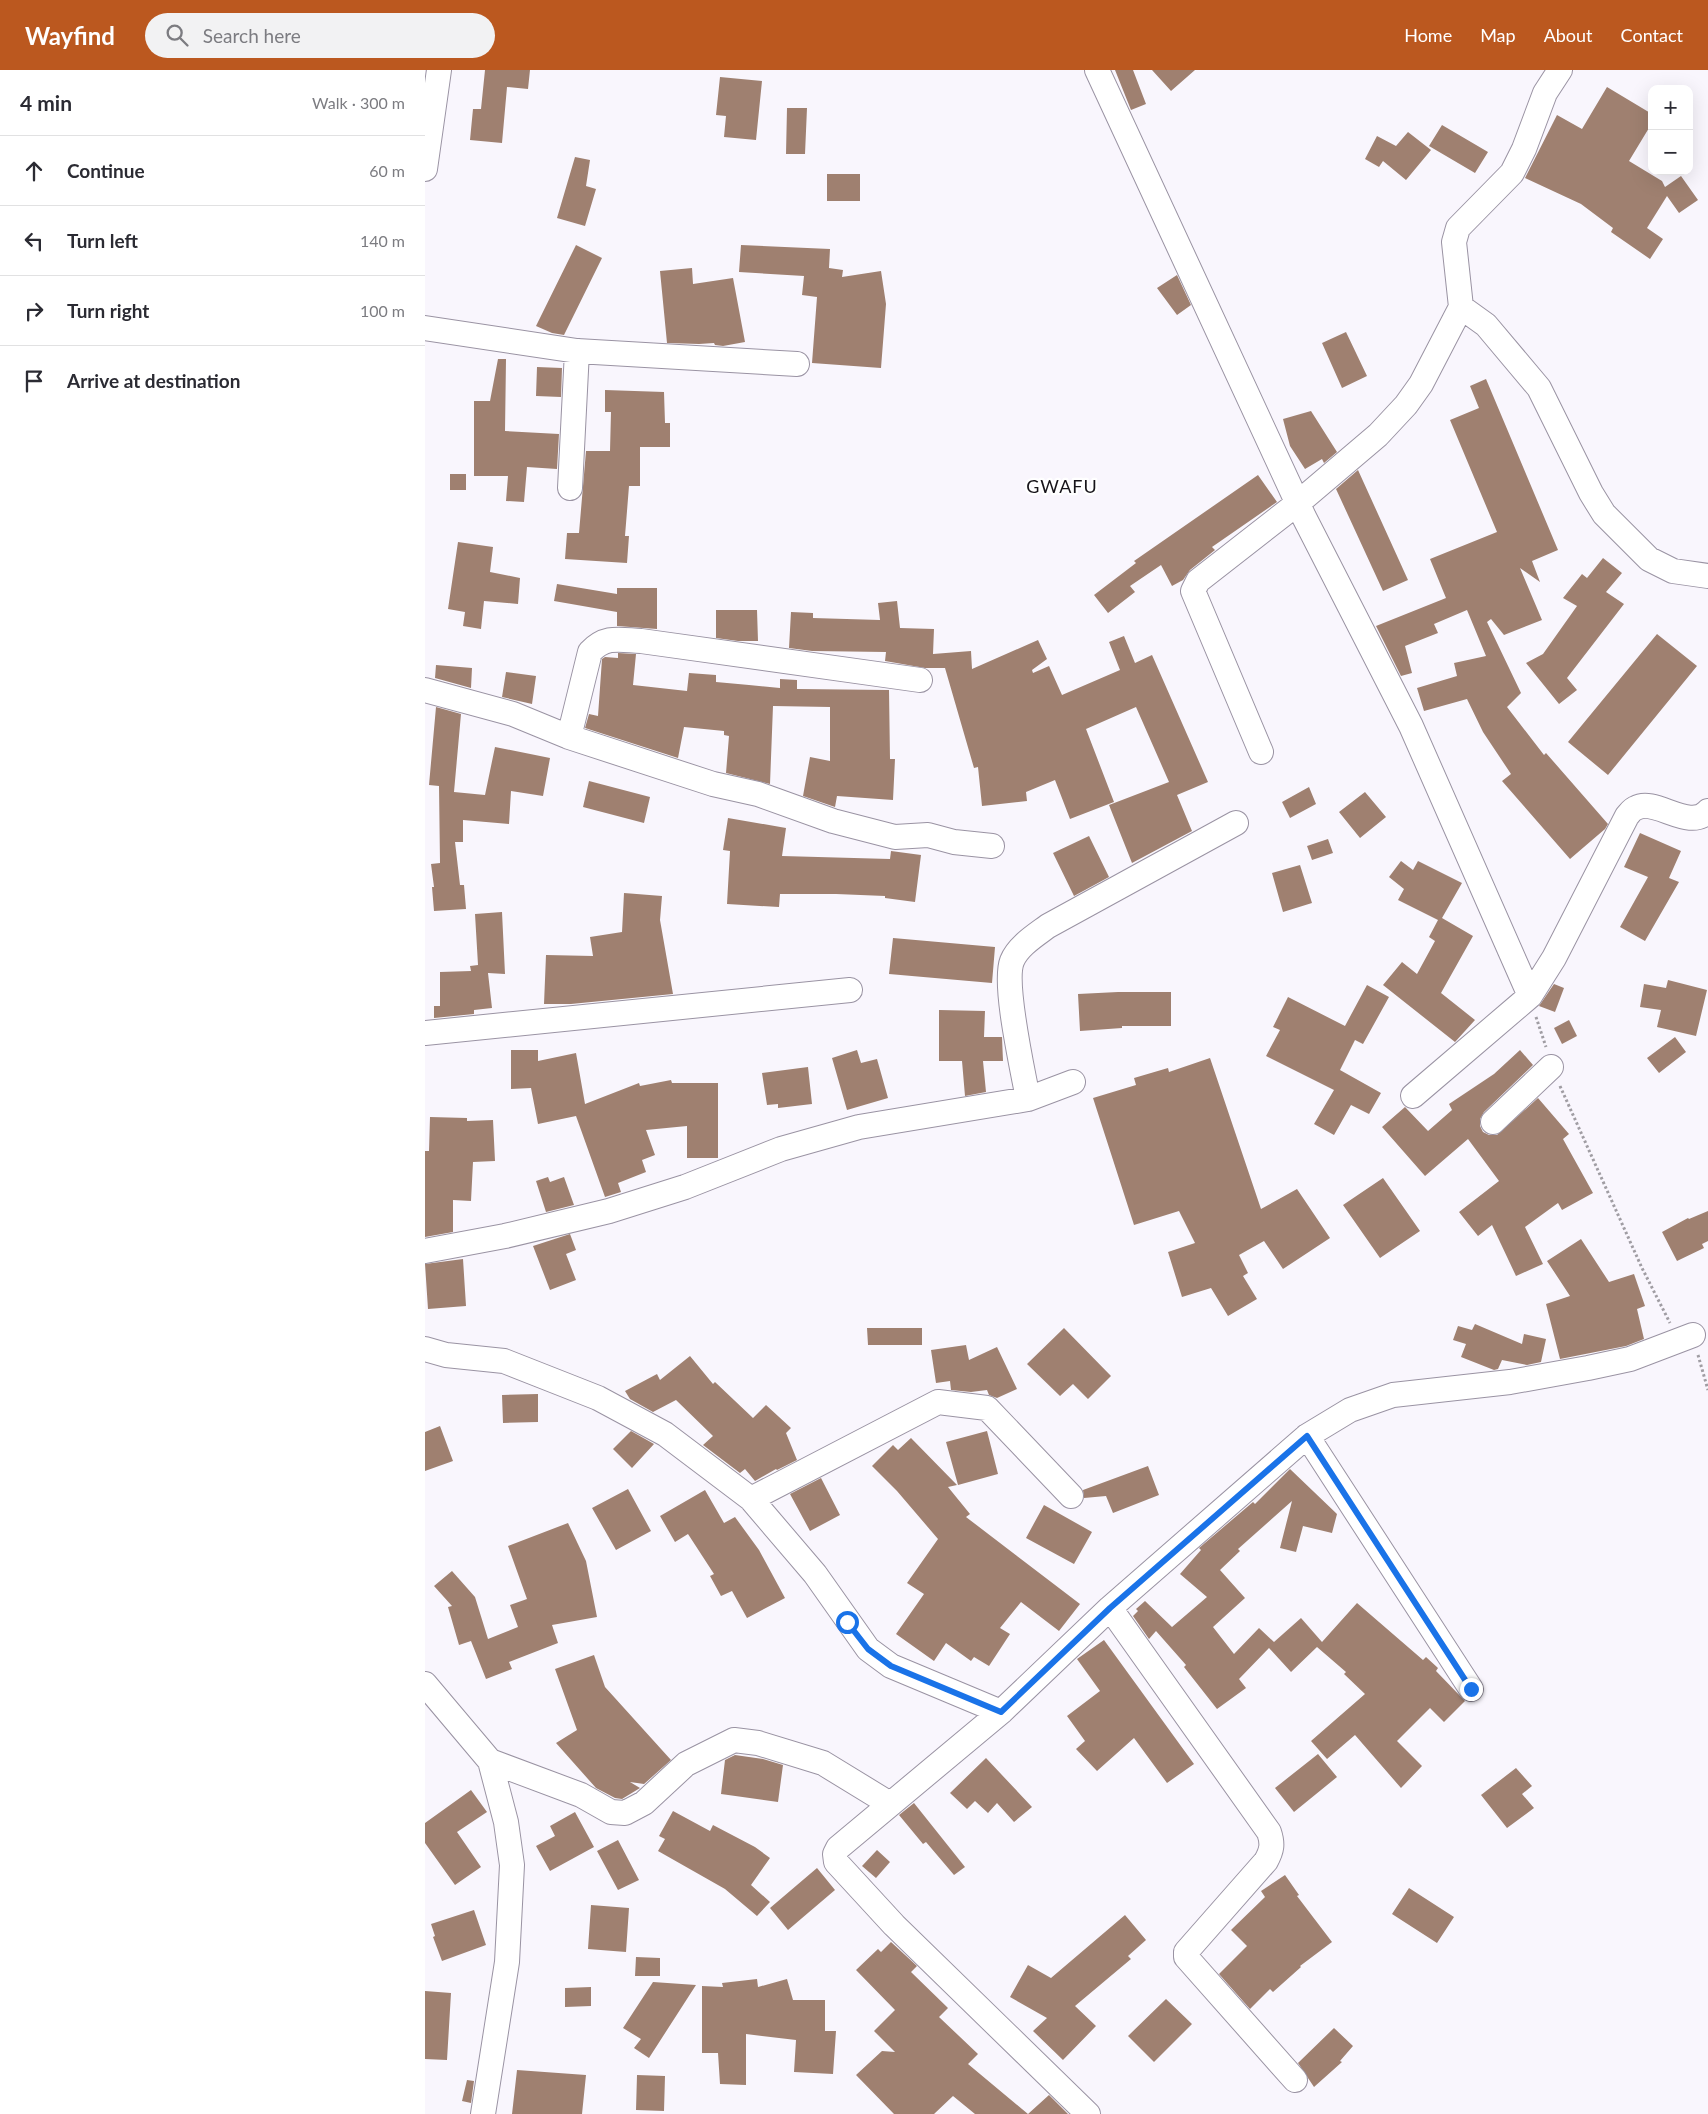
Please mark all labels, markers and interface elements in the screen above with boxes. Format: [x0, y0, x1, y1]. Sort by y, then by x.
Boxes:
search box [145, 13, 495, 58]
text: Wayfind [25, 21, 115, 50]
icon: search [163, 21, 191, 49]
text: Search here [203, 24, 301, 47]
text: Home [1404, 24, 1452, 46]
text: Map [1480, 24, 1516, 46]
text: About [1544, 24, 1593, 46]
text: Contact [1621, 24, 1683, 46]
map controls [1648, 85, 1693, 175]
button: + [1648, 85, 1693, 130]
text: 4 min [20, 90, 72, 115]
text: Walk · 300 m [312, 93, 405, 112]
button: − [1648, 130, 1693, 175]
icon: ahead [20, 157, 48, 185]
text: Continue [67, 159, 145, 182]
text: 60 m [369, 161, 405, 180]
icon: left [20, 227, 48, 255]
text: Turn left [67, 229, 138, 252]
text: 140 m [360, 231, 405, 250]
icon: right [20, 297, 48, 325]
text: Turn right [67, 299, 149, 322]
text: 100 m [360, 301, 405, 320]
icon: arrive [20, 367, 48, 395]
text: Arrive at destination [67, 369, 240, 392]
district label: GWAFU [1026, 475, 1098, 497]
route start [836, 1611, 859, 1634]
route end [1460, 1678, 1483, 1701]

